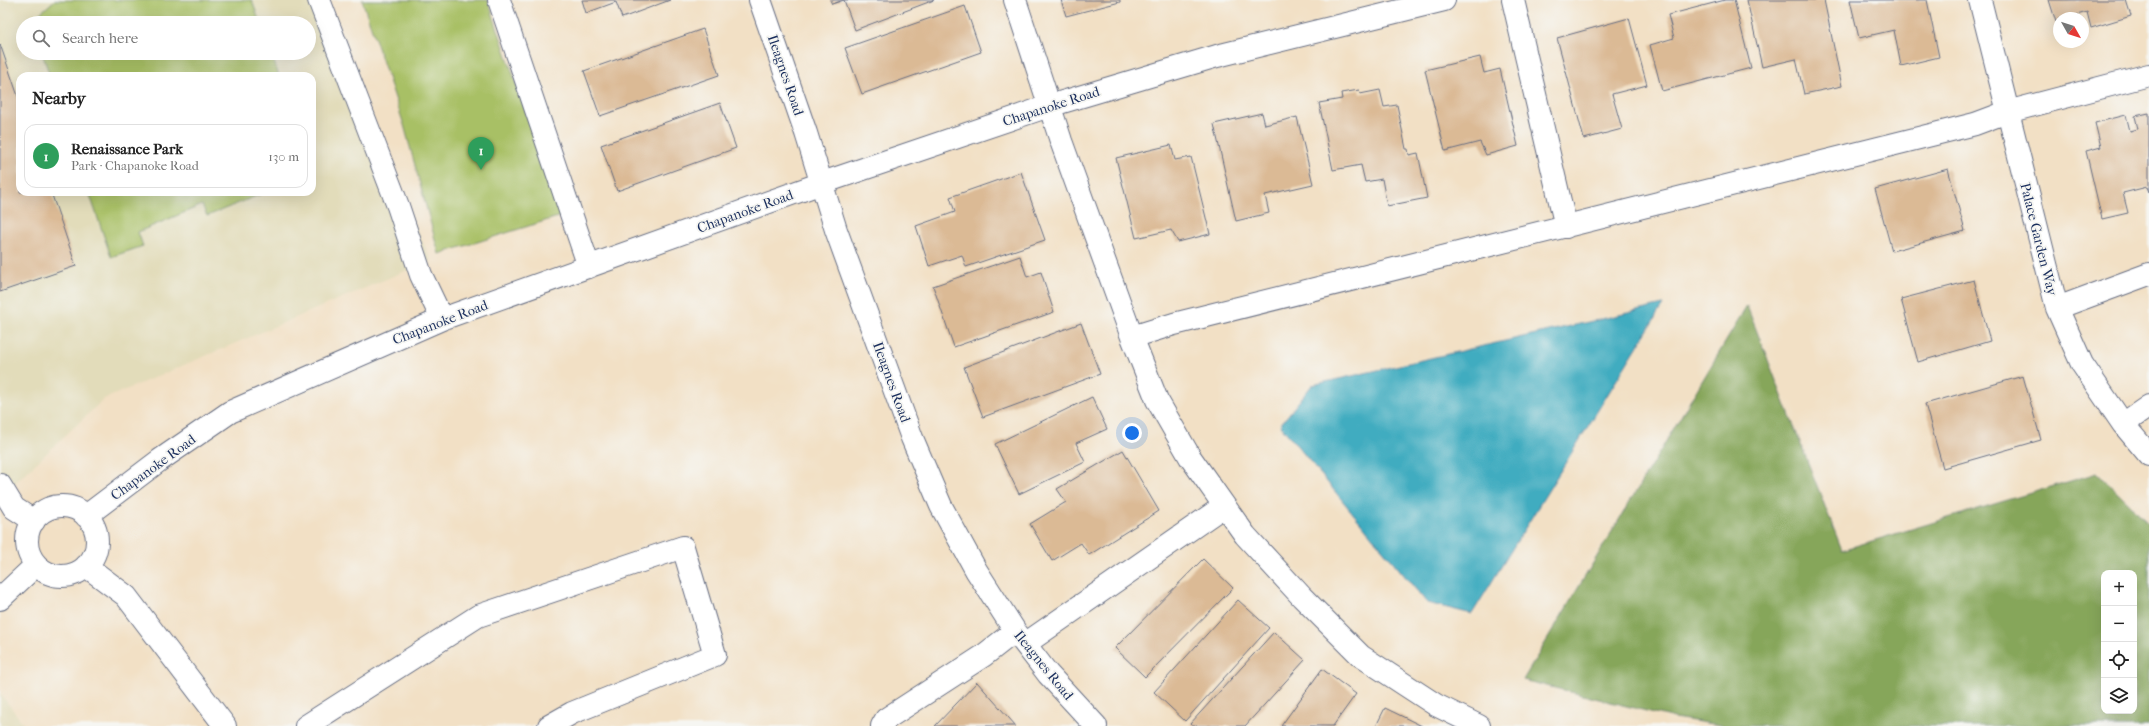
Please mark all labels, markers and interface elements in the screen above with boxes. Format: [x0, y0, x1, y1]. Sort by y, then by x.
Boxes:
north arrow [2053, 12, 2089, 48]
search box [16, 16, 316, 60]
icon: search [30, 27, 52, 49]
text: Search here [62, 29, 138, 47]
street label: Ileagnes Road [764, 32, 807, 118]
street label: Chapanoke Road [1001, 83, 1102, 130]
text: Nearby [32, 88, 86, 108]
pin: 1 [468, 137, 494, 170]
text: Renaissance Park [71, 140, 183, 158]
text: 1 [44, 149, 48, 164]
text: 130 m [268, 149, 299, 164]
text: Park · Chapanoke Road [71, 158, 199, 173]
street label: Palace Garden Way [2016, 181, 2061, 298]
street label: Chapanoke Road [695, 186, 796, 237]
street label: Chapanoke Road [390, 296, 491, 348]
street label: Ileagnes Road [869, 340, 914, 425]
your location [1122, 423, 1142, 443]
street label: Chapanoke Road [107, 431, 199, 504]
map controls [2101, 570, 2137, 714]
button: + [2101, 570, 2137, 606]
button: − [2101, 606, 2137, 642]
street label: Ileagnes Road [1010, 627, 1077, 704]
button: locate [2101, 642, 2137, 678]
button: layers [2101, 678, 2137, 714]

